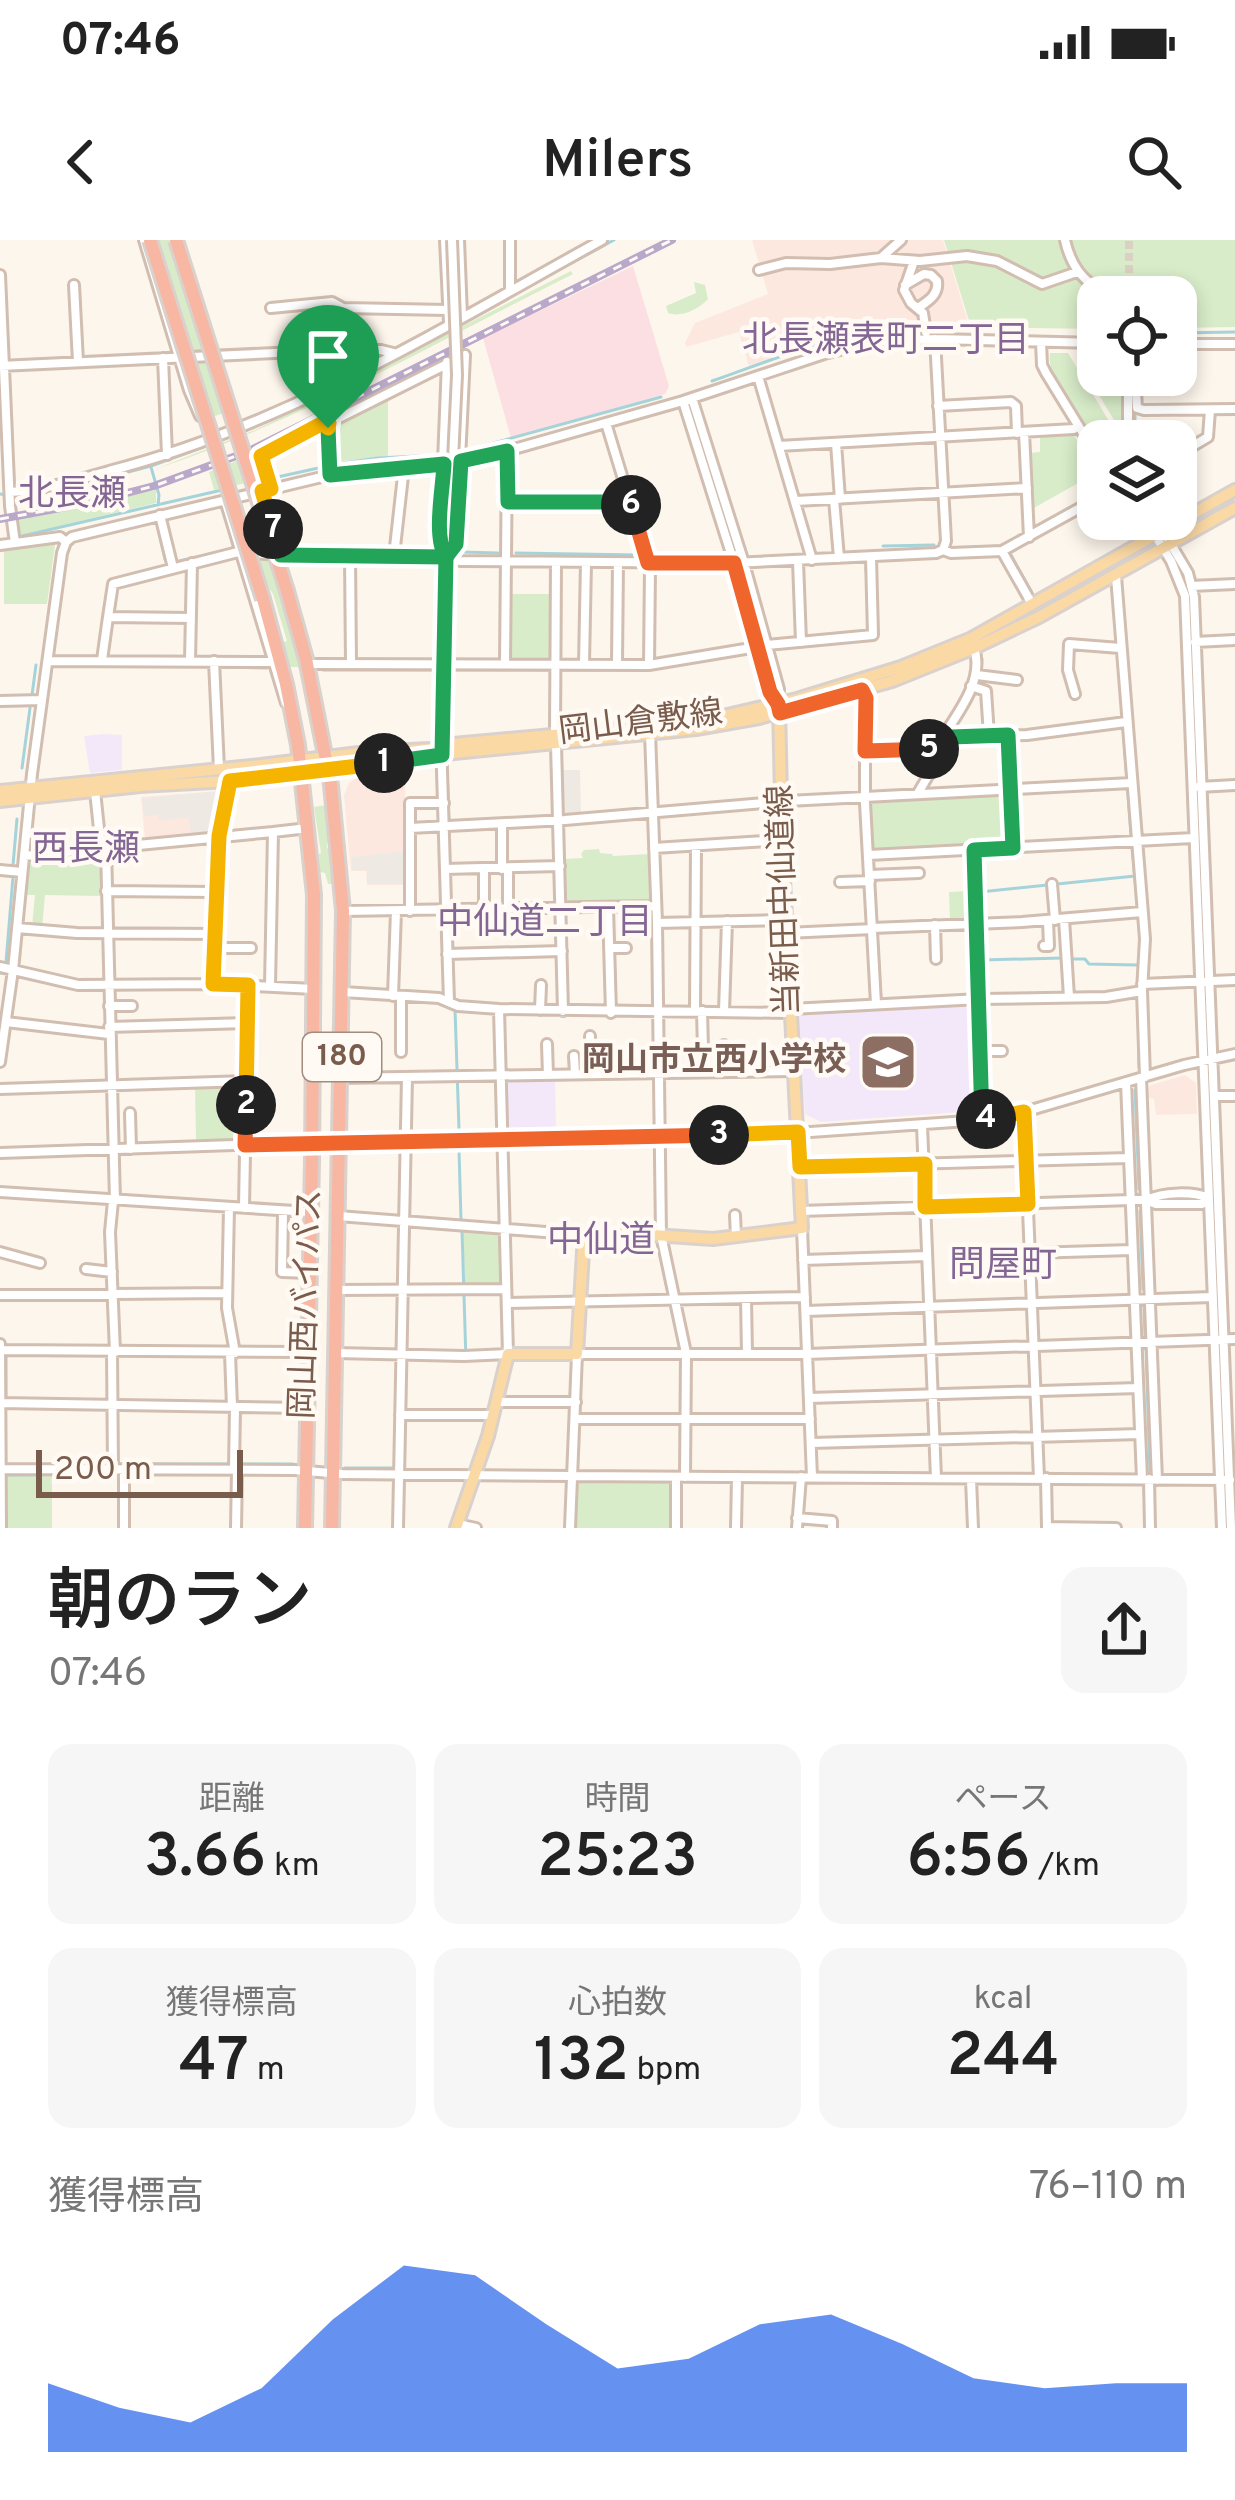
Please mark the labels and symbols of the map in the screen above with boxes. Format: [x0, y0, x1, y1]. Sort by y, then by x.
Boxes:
pin [277, 305, 379, 428]
district label: 北長瀬表町二丁目 [742, 319, 1030, 365]
district label: 北長瀬 [18, 473, 126, 519]
pin: 6 [601, 475, 661, 535]
pin: 7 [243, 499, 303, 559]
street label: 岡山倉敷線 [557, 693, 725, 755]
pin: 5 [899, 719, 959, 779]
pin: 1 [354, 733, 414, 793]
street label: 当新田中仙道線 [761, 784, 811, 1016]
district label: 西長瀬 [32, 828, 140, 874]
district label: 中仙道二丁目 [437, 901, 653, 947]
school or university icon: 岡山市立西小学校 [857, 1031, 919, 1093]
road number: 180 [303, 1033, 381, 1081]
place label: 岡山市立西小学校 [582, 1041, 846, 1083]
pin: 2 [216, 1075, 276, 1135]
pin: 4 [956, 1089, 1016, 1149]
pin: 3 [689, 1105, 749, 1165]
street label: 岡山西バイパス [283, 1188, 333, 1420]
district label: 中仙道 [547, 1219, 655, 1265]
district label: 問屋町 [949, 1244, 1057, 1290]
scale bar [36, 1444, 243, 1497]

